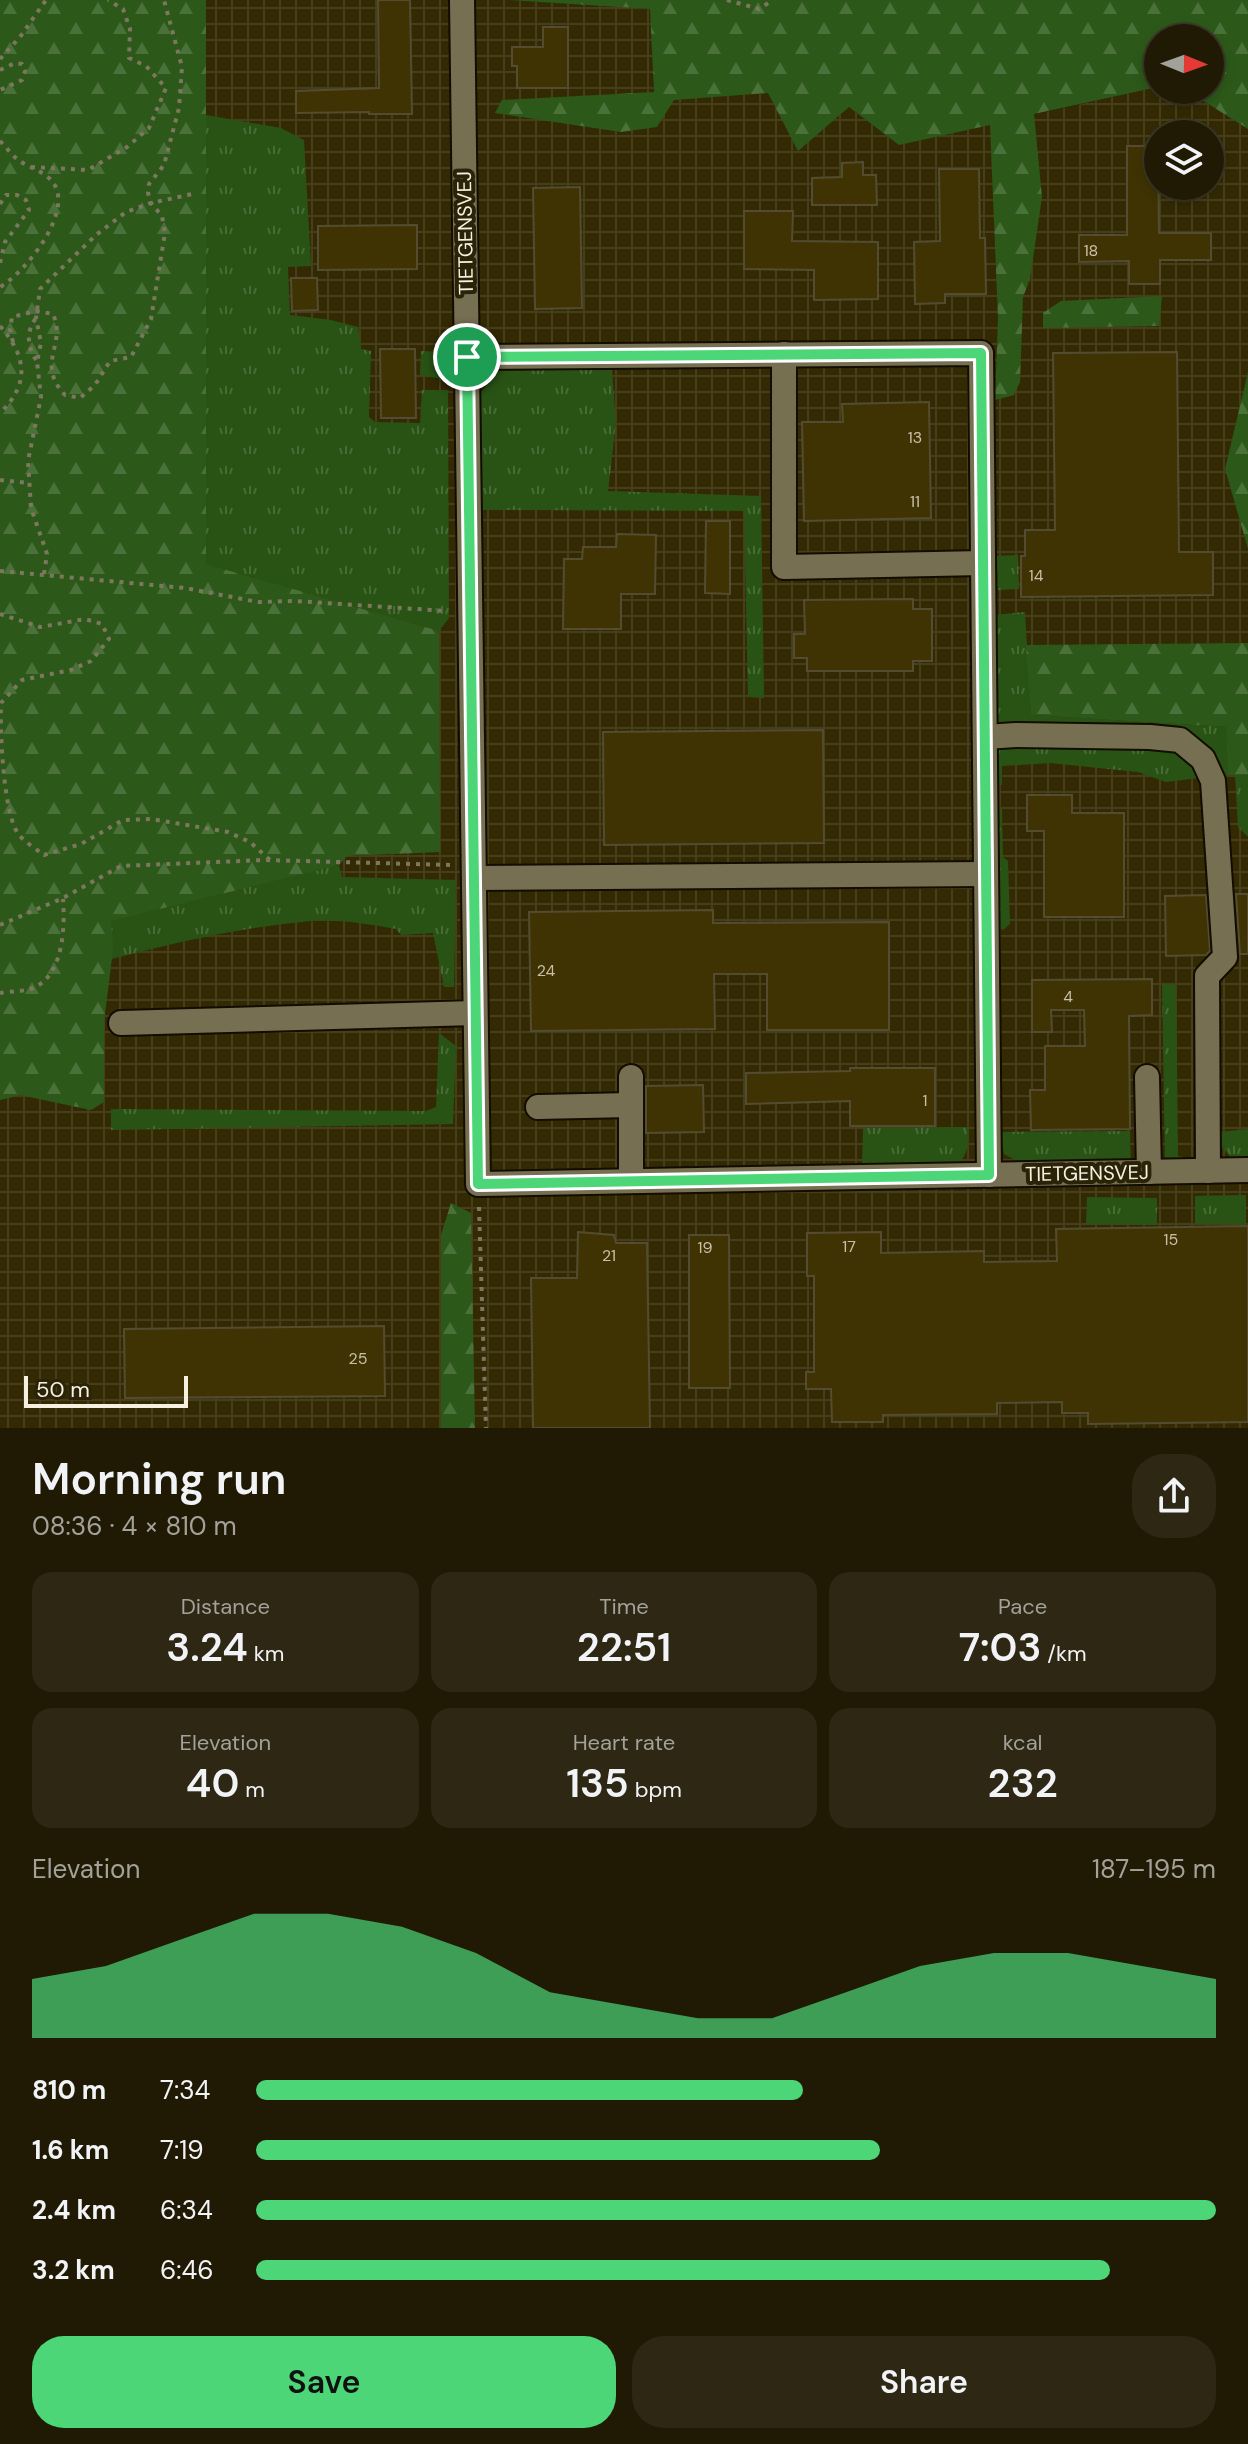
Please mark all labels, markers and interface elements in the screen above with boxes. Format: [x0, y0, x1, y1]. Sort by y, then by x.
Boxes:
north arrow [1144, 24, 1224, 104]
map controls [1144, 24, 1224, 200]
button: layers [1144, 120, 1224, 200]
street label: TIETGENSVEJ [451, 171, 479, 295]
house number: 18 [1084, 240, 1098, 261]
pin [433, 323, 501, 391]
icon: arrive [445, 335, 489, 379]
house number: 13 [908, 427, 922, 448]
house number: 11 [910, 491, 920, 512]
house number: 14 [1029, 565, 1044, 586]
house number: 24 [537, 960, 556, 981]
house number: 4 [1063, 986, 1073, 1007]
house number: 1 [923, 1090, 928, 1111]
street label: TIETGENSVEJ [1025, 1159, 1149, 1187]
house number: 15 [1164, 1229, 1178, 1250]
house number: 17 [842, 1236, 856, 1257]
house number: 19 [697, 1237, 713, 1258]
house number: 21 [602, 1245, 616, 1266]
house number: 25 [349, 1348, 367, 1369]
scale bar [24, 1372, 188, 1408]
text: 50 m [36, 1375, 90, 1404]
text: Morning run [32, 1450, 286, 1508]
button: share [1132, 1454, 1216, 1538]
text: 08:36 · 4 × 810 m [32, 1509, 237, 1543]
text: Distance [181, 1592, 270, 1621]
text: Time [599, 1592, 649, 1621]
text: Pace [998, 1592, 1047, 1621]
text: 3.24 [166, 1621, 248, 1673]
text: 22:51 [577, 1621, 671, 1673]
text: 7:03 [959, 1621, 1042, 1673]
text: km [248, 1639, 284, 1668]
text: /km [1042, 1639, 1087, 1668]
text: Elevation [179, 1728, 271, 1757]
text: Heart rate [573, 1728, 675, 1757]
text: kcal [1003, 1728, 1043, 1757]
text: 40 [186, 1757, 239, 1809]
text: 135 [566, 1757, 629, 1809]
text: 232 [988, 1757, 1058, 1809]
text: m [239, 1775, 265, 1804]
text: bpm [629, 1775, 682, 1804]
text: Elevation [32, 1852, 140, 1886]
text: 187–195 m [1092, 1852, 1216, 1886]
text: 810 m [32, 2073, 106, 2107]
text: 7:34 [160, 2073, 210, 2107]
text: 1.6 km [32, 2133, 109, 2167]
text: 7:19 [160, 2133, 204, 2167]
text: 2.4 km [32, 2193, 116, 2227]
text: 6:34 [160, 2193, 213, 2227]
text: 3.2 km [32, 2253, 115, 2287]
text: 6:46 [160, 2253, 214, 2287]
button: Save [32, 2336, 616, 2428]
button: Share [632, 2336, 1216, 2428]

